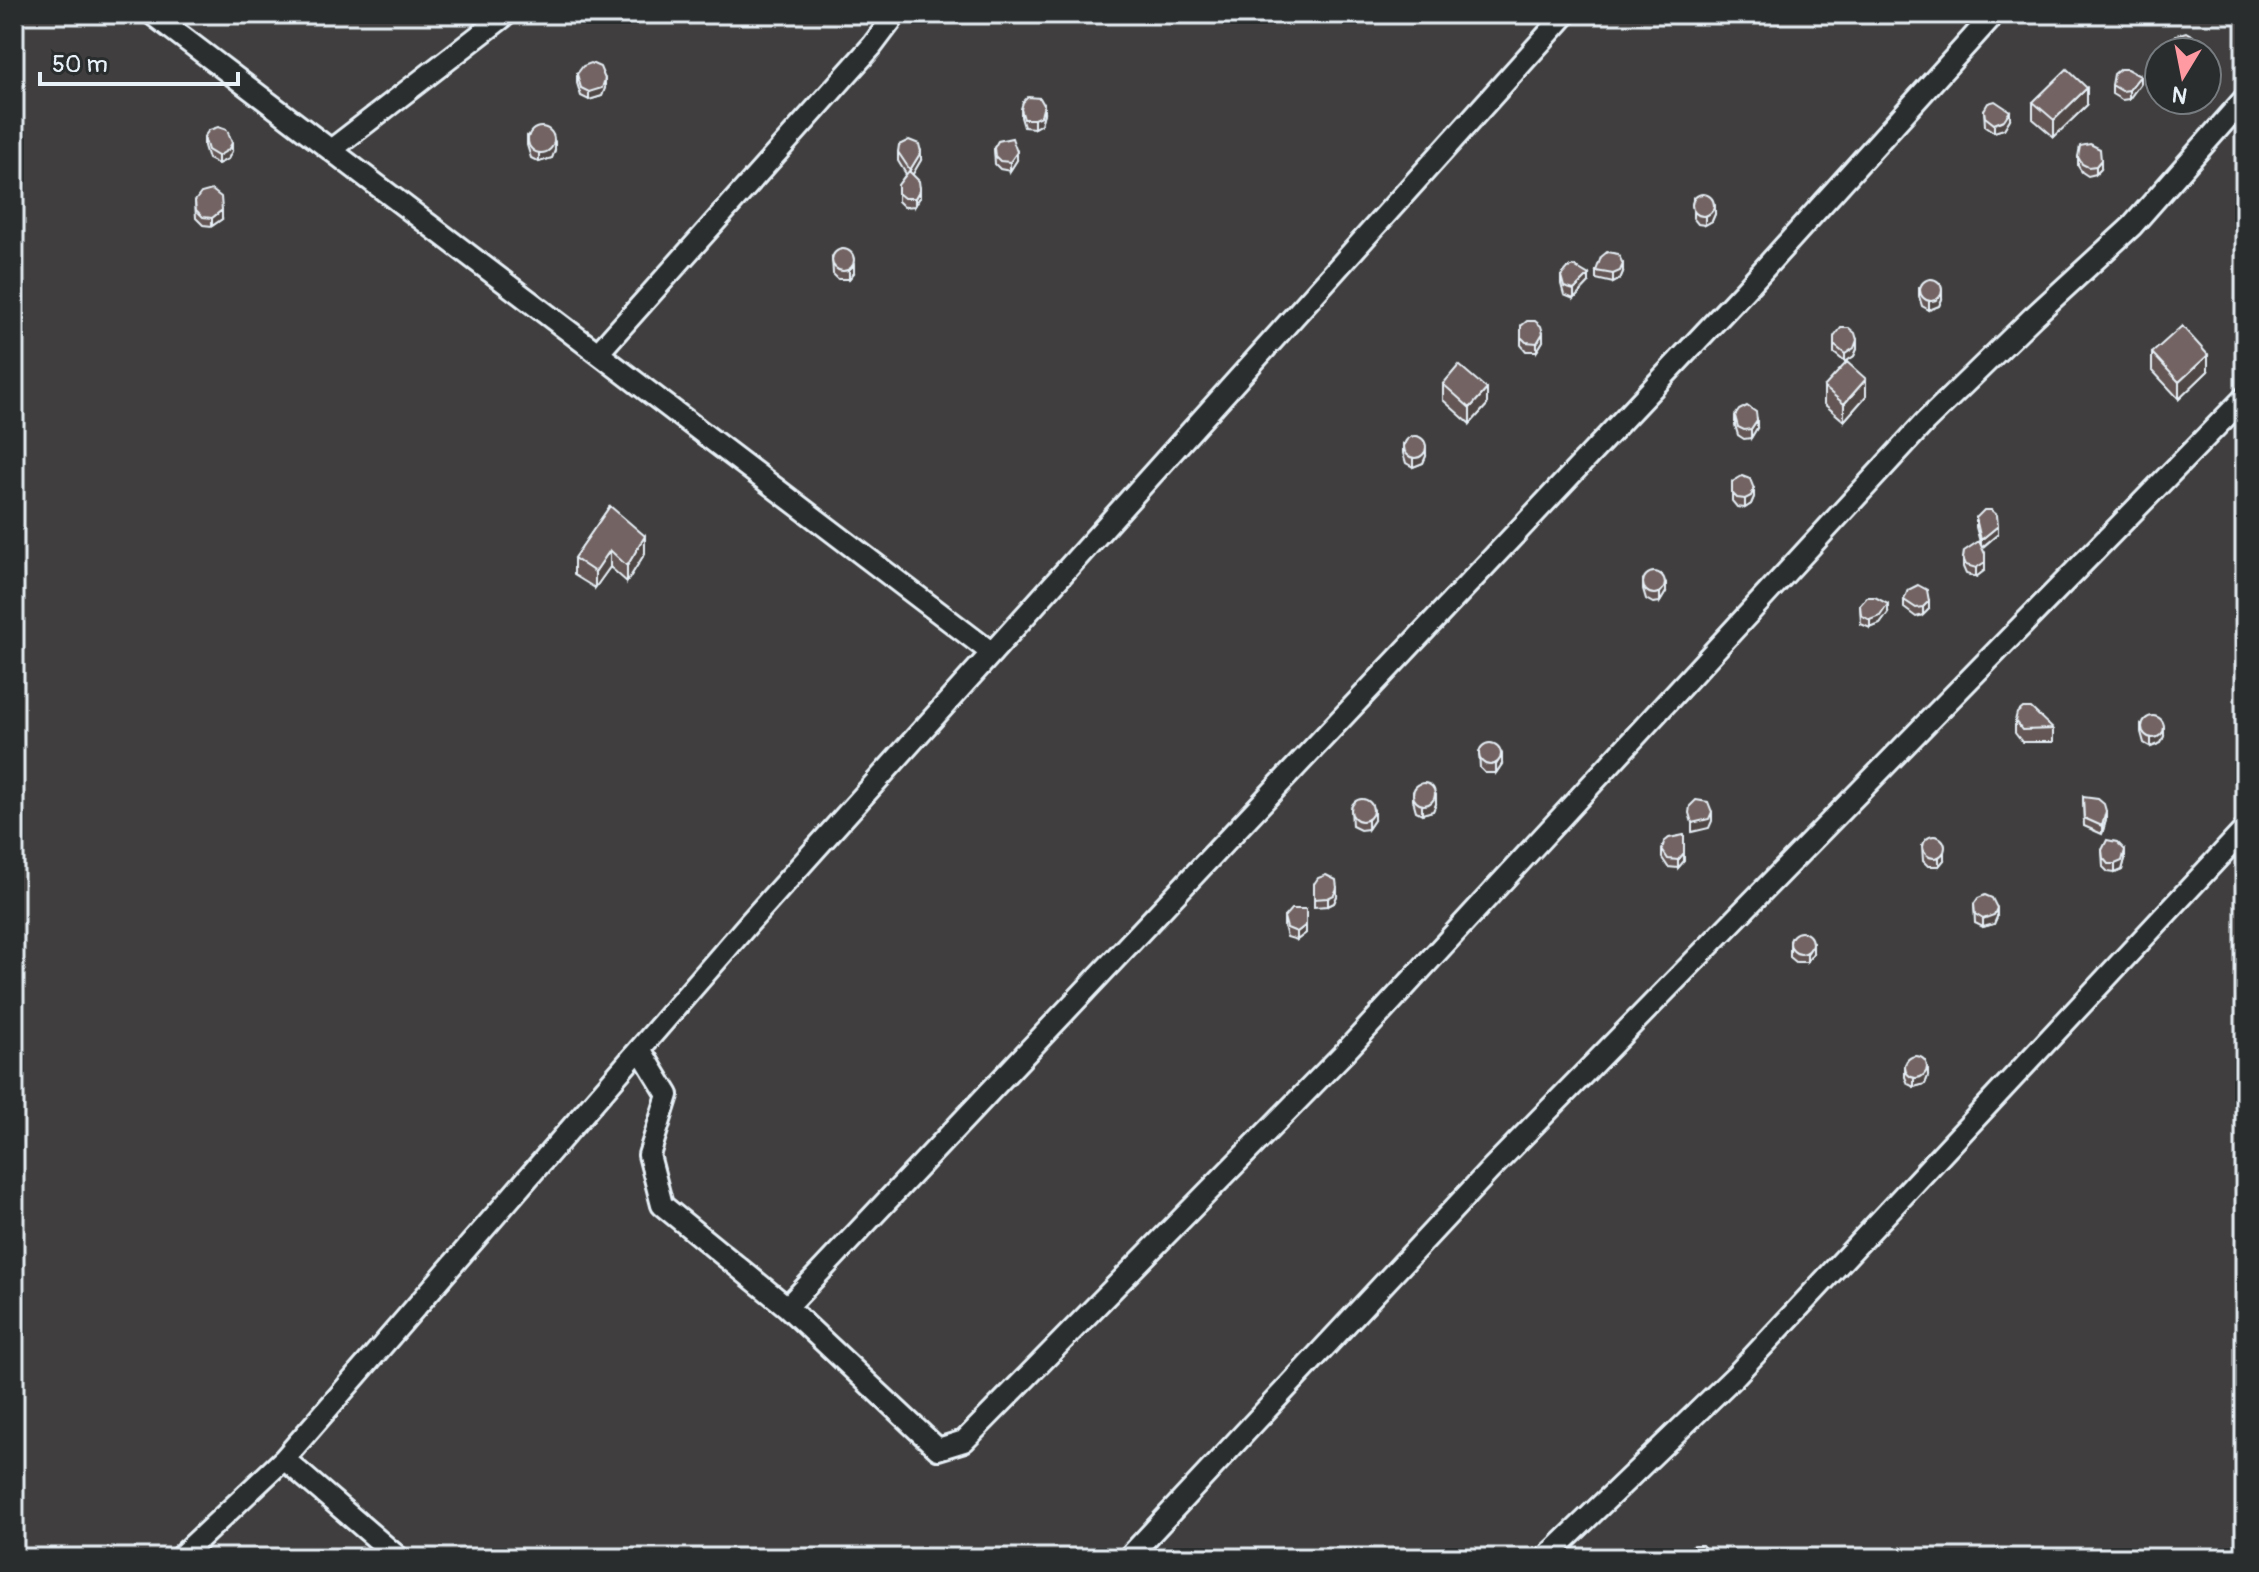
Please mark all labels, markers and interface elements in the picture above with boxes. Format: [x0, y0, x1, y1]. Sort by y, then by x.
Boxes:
scale bar [40, 36, 238, 86]
north arrow [2143, 36, 2223, 116]
text: 50 m [52, 50, 108, 79]
text: N [2170, 80, 2189, 110]

